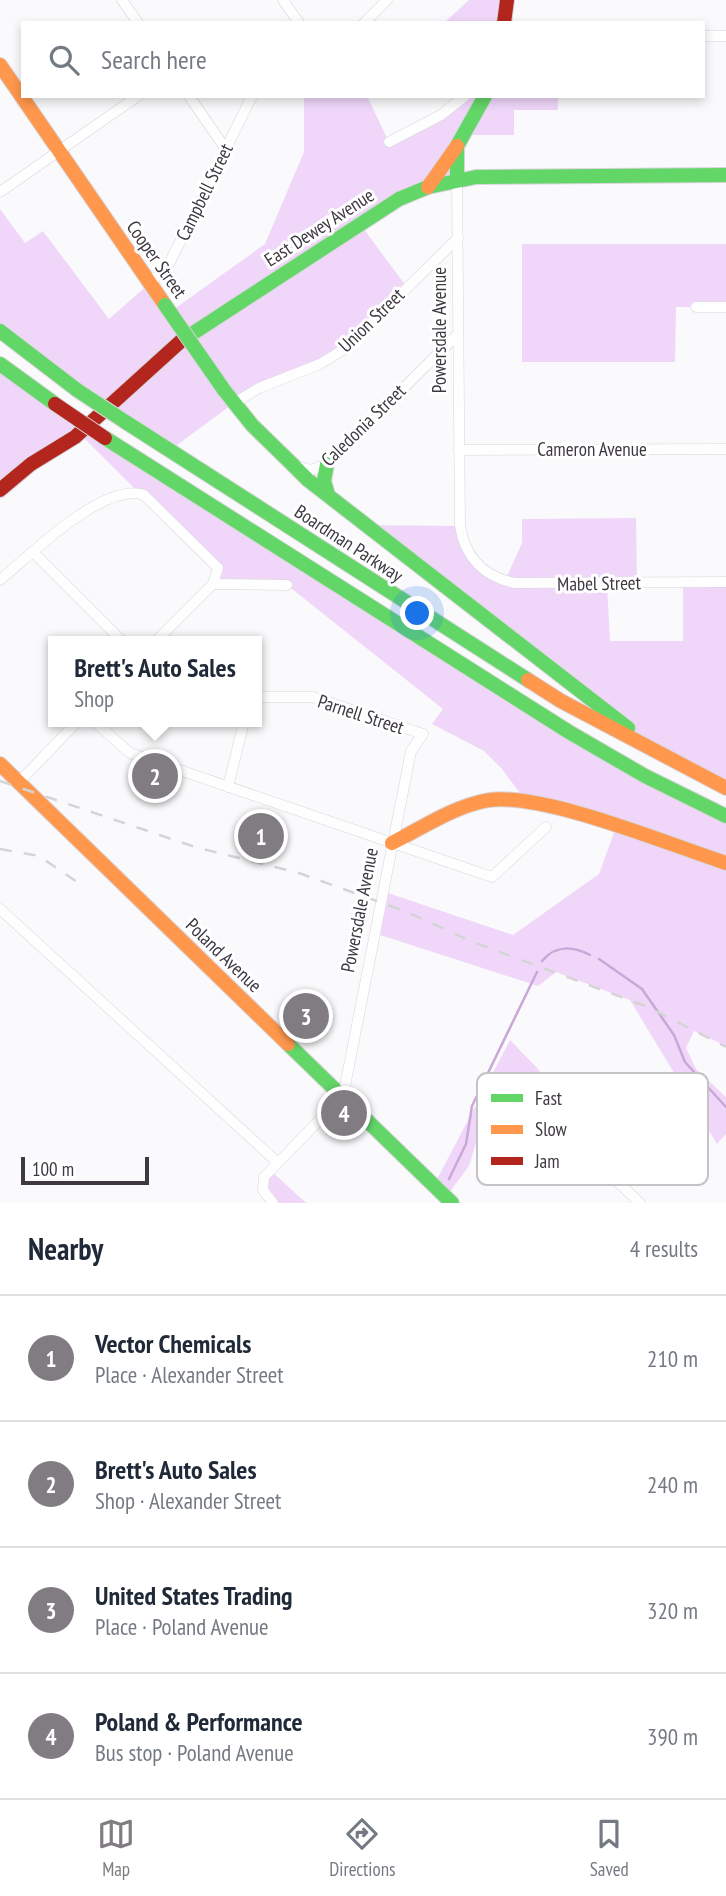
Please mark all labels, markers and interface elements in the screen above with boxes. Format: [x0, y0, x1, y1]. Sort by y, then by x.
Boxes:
search box [21, 21, 705, 98]
icon: search [45, 41, 83, 79]
text: Search here [101, 43, 207, 76]
street label: Campbell Street [170, 139, 238, 244]
street label: East Dewey Avenue [260, 183, 378, 271]
street label: Cooper Street [122, 216, 193, 303]
street label: Powersdale Avenue [427, 267, 451, 393]
street label: Union Street [333, 282, 409, 357]
street label: Caledonia Street [316, 378, 411, 471]
street label: Cameron Avenue [537, 437, 647, 461]
street label: Boardman Parkway [290, 499, 409, 587]
street label: Mabel Street [557, 570, 642, 596]
your location [400, 596, 434, 630]
popup [48, 636, 262, 727]
text: Brett's Auto Sales [74, 651, 236, 684]
text: Shop [74, 684, 114, 713]
street label: Parnell Street [315, 689, 408, 739]
pin: 2 [132, 750, 178, 802]
pin: 1 [238, 810, 284, 862]
street label: Powersdale Avenue [335, 846, 383, 974]
street label: Poland Avenue [181, 913, 267, 997]
pin: 3 [283, 990, 329, 1042]
legend [477, 1073, 708, 1185]
text: Fast [535, 1086, 563, 1110]
pin: 4 [321, 1087, 367, 1139]
text: Slow [535, 1117, 568, 1141]
text: Jam [534, 1149, 560, 1173]
scale bar [21, 1154, 149, 1186]
text: 100 m [32, 1157, 74, 1181]
text: Nearby [28, 1229, 103, 1268]
text: 4 results [630, 1234, 698, 1263]
text: Vector Chemicals [95, 1327, 251, 1360]
text: 1 [46, 1344, 57, 1373]
text: 210 m [647, 1344, 698, 1373]
text: Place · Alexander Street [95, 1360, 284, 1389]
text: Brett's Auto Sales [95, 1453, 257, 1486]
text: 2 [46, 1470, 57, 1499]
text: 240 m [647, 1470, 698, 1499]
text: Shop · Alexander Street [95, 1486, 281, 1515]
text: United States Trading [95, 1579, 293, 1612]
text: 3 [46, 1596, 57, 1625]
text: 320 m [647, 1596, 698, 1625]
text: Place · Poland Avenue [95, 1612, 269, 1641]
text: Poland & Performance [95, 1705, 303, 1738]
text: 4 [46, 1722, 57, 1751]
text: 390 m [647, 1722, 698, 1751]
text: Bus stop · Poland Avenue [95, 1738, 294, 1767]
tab: Map [97, 1815, 135, 1881]
tab: Directions [329, 1815, 395, 1881]
tab: Saved [590, 1815, 629, 1881]

